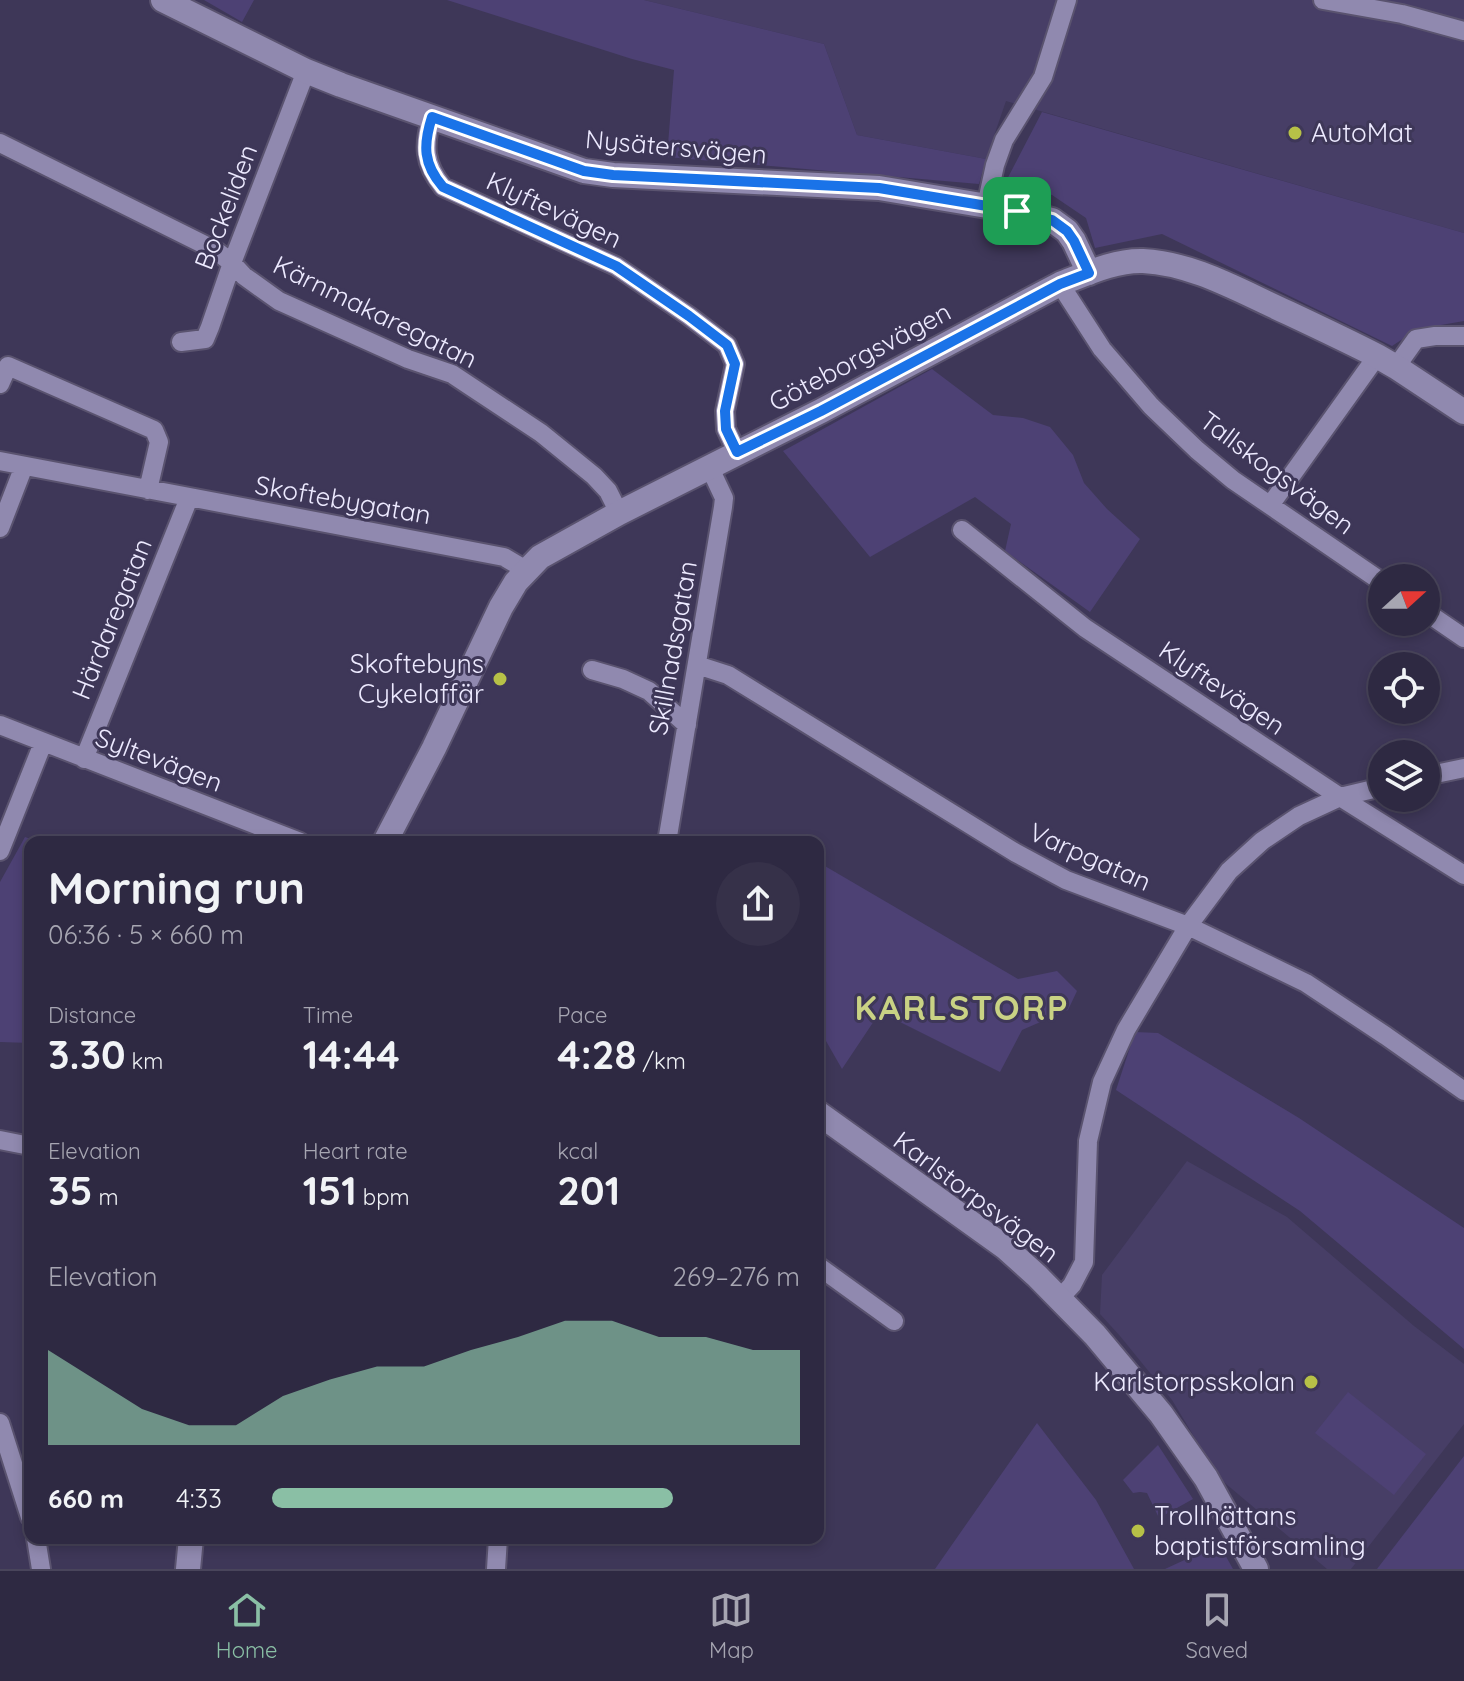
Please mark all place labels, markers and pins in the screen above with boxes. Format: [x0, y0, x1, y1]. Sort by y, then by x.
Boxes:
place label: AutoMat [1311, 116, 1413, 149]
marker: AutoMat [1286, 124, 1304, 142]
pin [983, 177, 1051, 245]
place label: Skoftebyns Cykelaffär [350, 647, 484, 710]
marker: Skoftebyns Cykelaffär [491, 670, 509, 688]
place label: Karlstorpsskolan [1093, 1365, 1295, 1398]
marker: Karlstorpsskolan [1302, 1373, 1320, 1391]
place label: Trollhättans baptistförsamling [1154, 1499, 1366, 1562]
marker: Trollhättans baptistförsamling [1129, 1522, 1147, 1540]

